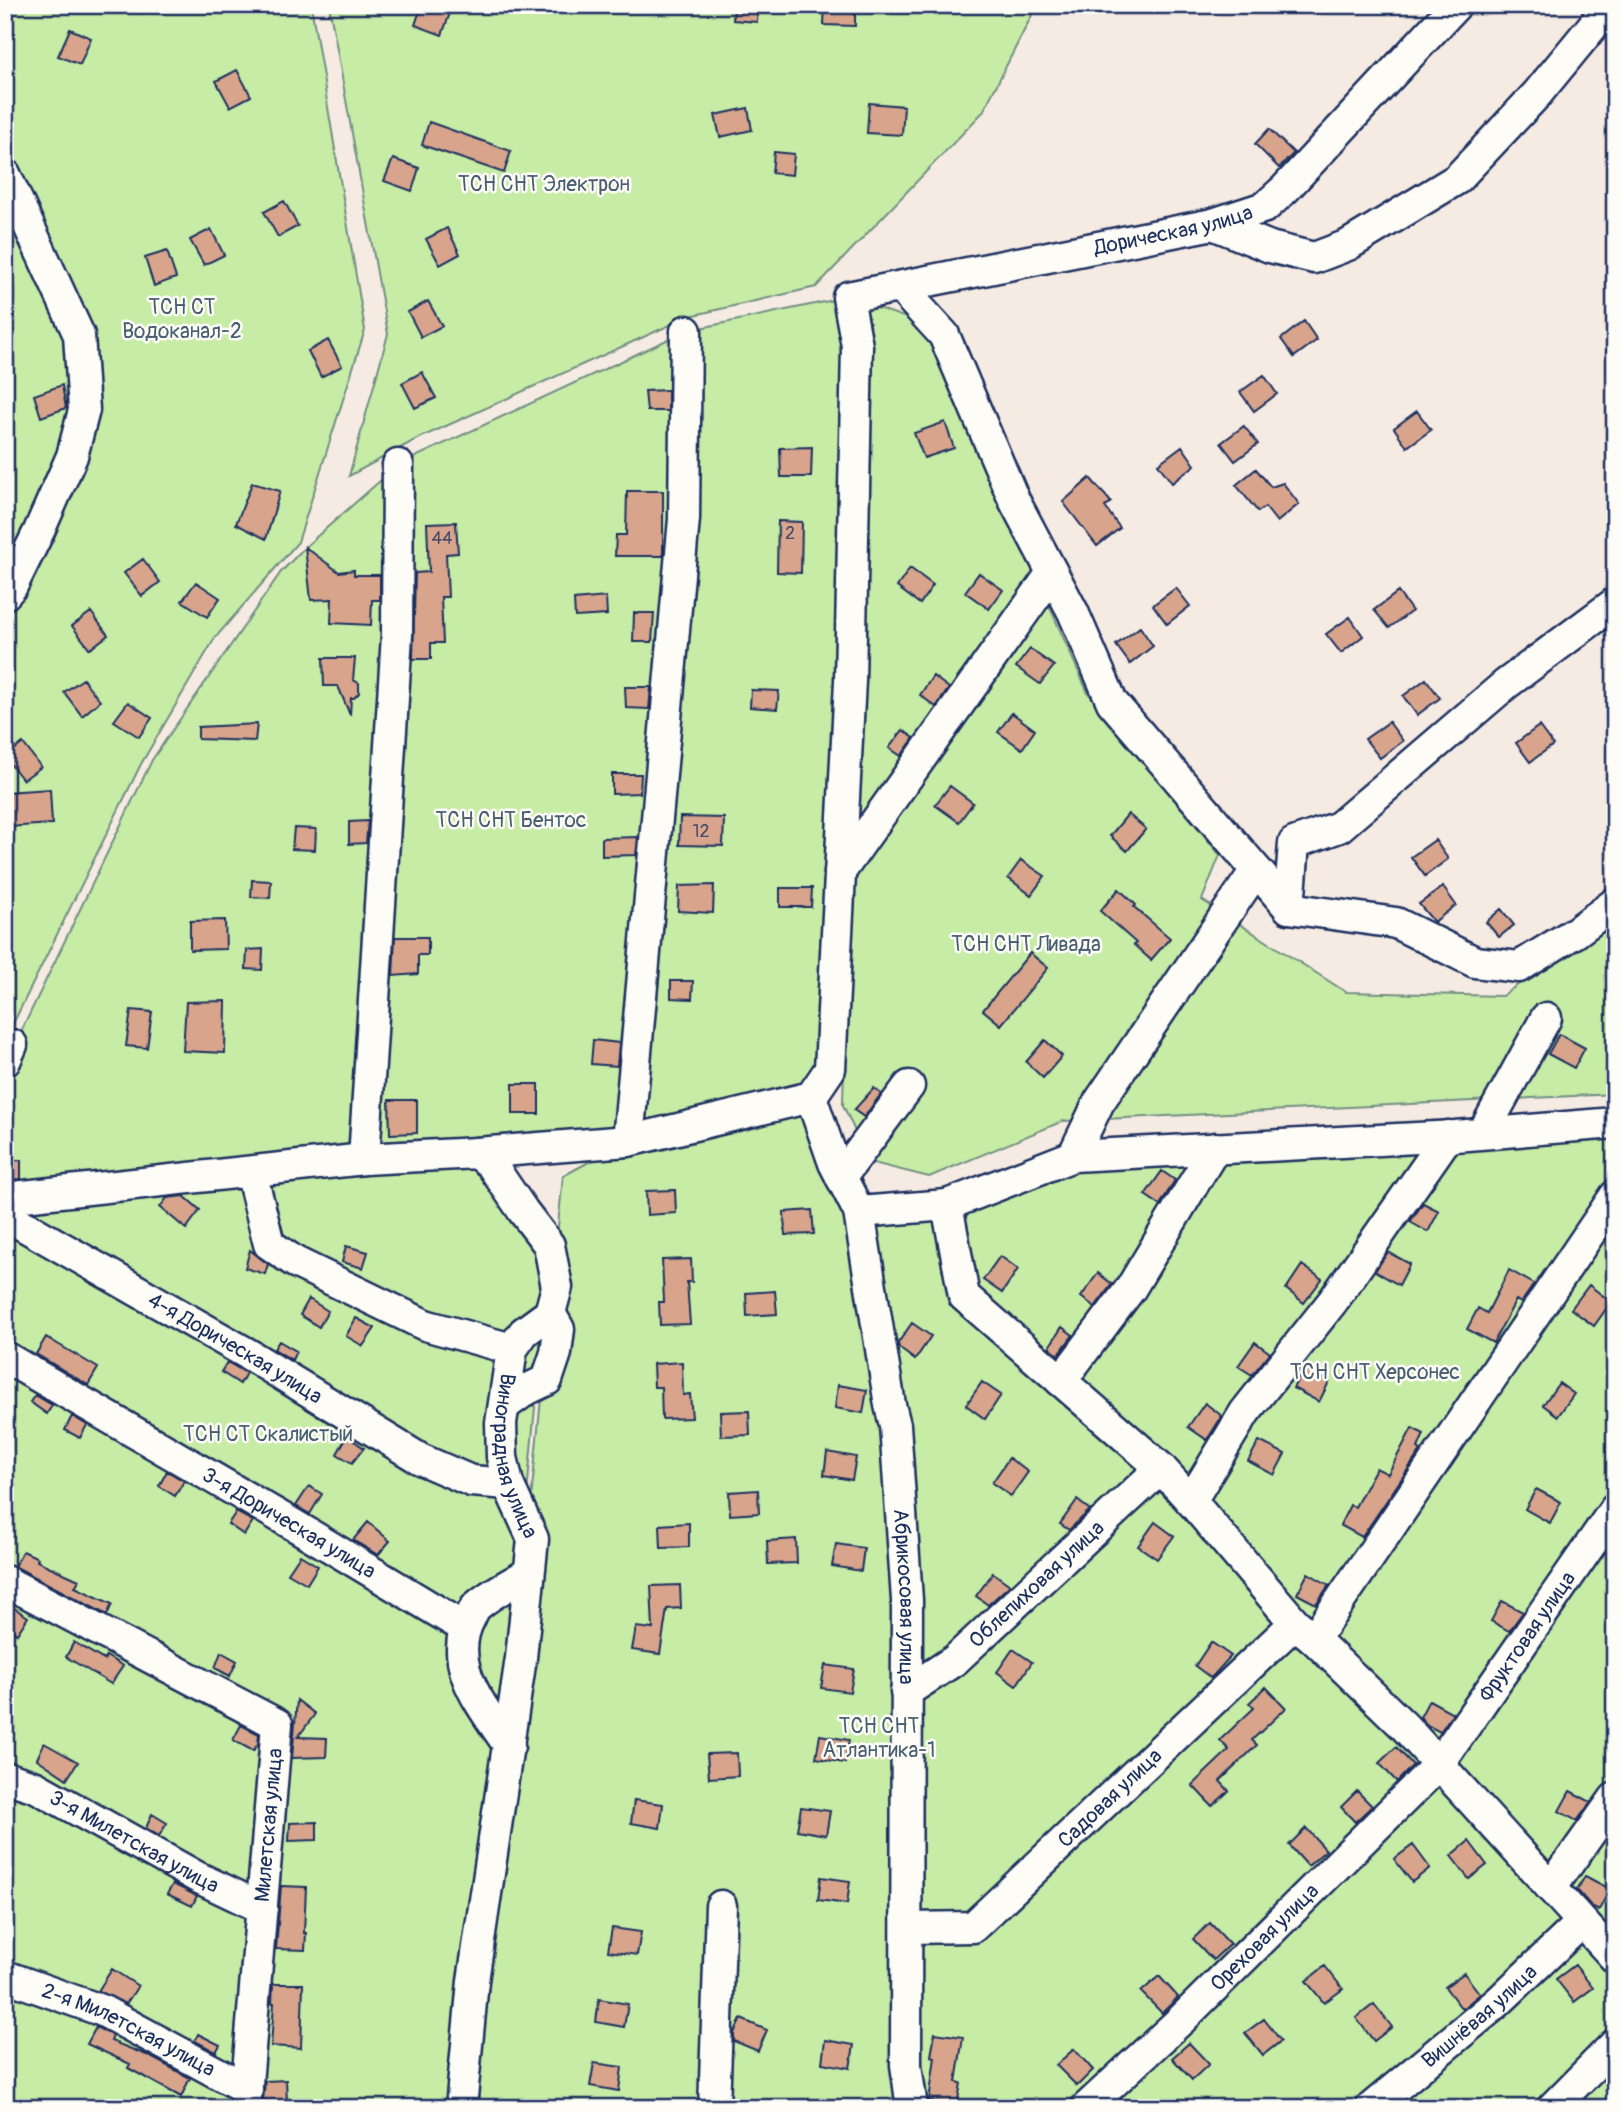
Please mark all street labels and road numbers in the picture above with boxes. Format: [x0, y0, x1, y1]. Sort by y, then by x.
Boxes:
street label: Дорическая улица [1090, 198, 1256, 261]
street label: 4-я Дорическая улица [143, 1286, 328, 1410]
street label: Виноградная улица [488, 1372, 544, 1542]
street label: 3-я Дорическая улица [197, 1461, 381, 1585]
street label: Абрикосовая улица [887, 1508, 921, 1685]
street label: Облепиховая улица [963, 1514, 1110, 1654]
street label: Фруктовая улица [1473, 1566, 1581, 1707]
street label: Садовая улица [1052, 1742, 1167, 1854]
street label: Милетская улица [249, 1747, 289, 1903]
street label: 3-я Милетская улица [45, 1784, 223, 1899]
street label: Ореховая улица [1204, 1878, 1324, 1997]
street label: Вишнёвая улица [1416, 1958, 1543, 2074]
street label: 2-я Милетская улица [38, 1977, 220, 2083]

